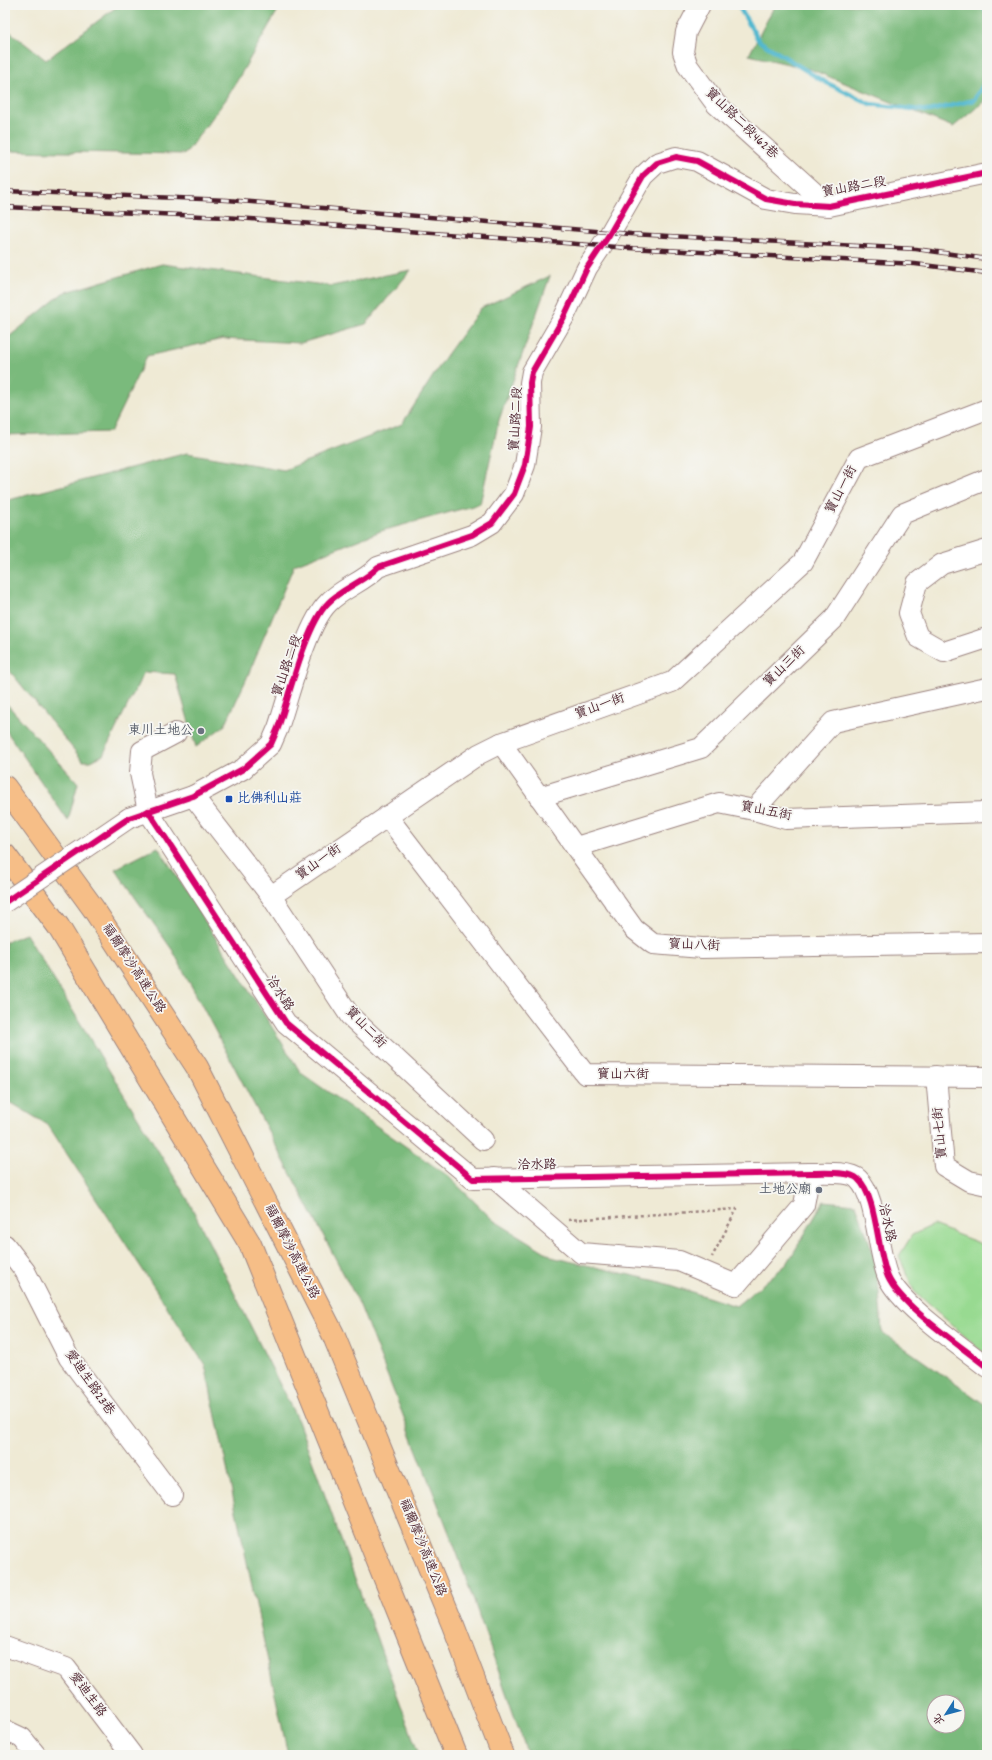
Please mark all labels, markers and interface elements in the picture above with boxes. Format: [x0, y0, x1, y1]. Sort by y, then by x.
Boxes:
street label: 寶山路二段462巷 [700, 84, 782, 164]
street label: 寶山路二段 [820, 173, 888, 203]
street label: 寶山路二段 [506, 386, 528, 452]
street label: 寶山一街 [821, 463, 863, 517]
street label: 寶山路二段 [268, 632, 308, 700]
street label: 寶山三街 [760, 642, 810, 692]
street label: 寶山一街 [572, 689, 628, 725]
place label: 東川土地公 [128, 722, 193, 741]
marker: 東川土地公 [196, 726, 206, 736]
place label: 比佛利山莊 [237, 790, 302, 809]
marker: 比佛利山莊 [224, 794, 234, 804]
street label: 寶山五街 [739, 798, 793, 826]
street label: 寶山一街 [292, 840, 346, 886]
street label: 福爾摩沙高速公路 [97, 920, 169, 1018]
street label: 寶山八街 [668, 936, 720, 956]
street label: 洽水路 [260, 972, 298, 1016]
street label: 寶山二街 [340, 1003, 390, 1053]
street label: 寶山六街 [597, 1066, 649, 1085]
street label: 寶山七街 [929, 1106, 953, 1160]
street label: 洽水路 [517, 1156, 557, 1176]
place label: 土地公廟 [759, 1181, 811, 1200]
marker: 土地公廟 [814, 1185, 824, 1195]
street label: 福爾摩沙高速公路 [259, 1201, 323, 1303]
street label: 洽水路 [873, 1202, 899, 1244]
street label: 愛迪生路23巷 [59, 1346, 119, 1420]
street label: 福爾摩沙高速公路 [394, 1496, 450, 1600]
street label: 愛迪生路 [64, 1669, 110, 1721]
north arrow [926, 1694, 966, 1734]
text: 北 [930, 1710, 949, 1728]

